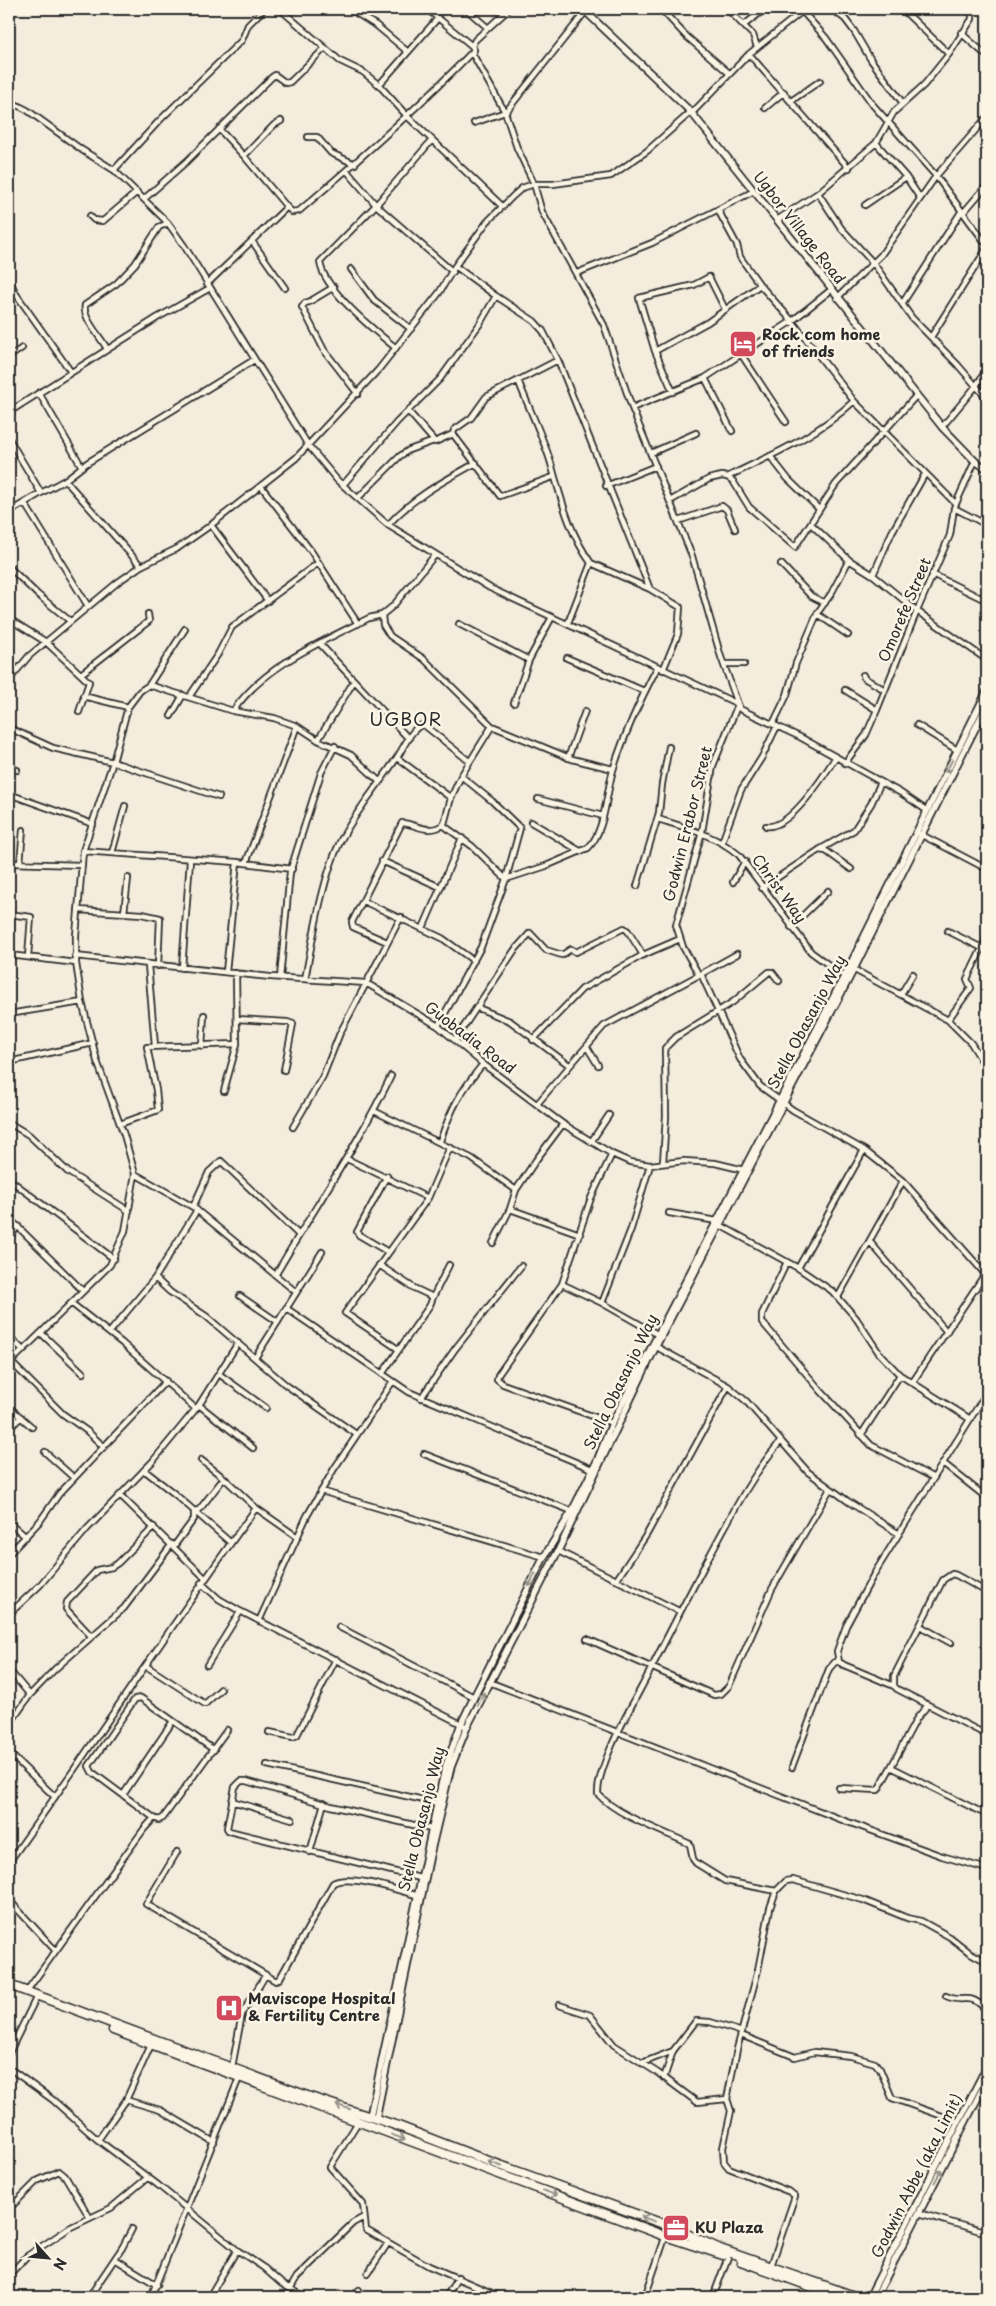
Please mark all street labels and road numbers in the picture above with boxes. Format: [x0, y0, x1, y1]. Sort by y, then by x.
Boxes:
street label: Ugbor Village Road [749, 166, 852, 289]
street label: Omorefe Street [871, 554, 936, 665]
street label: Godwin Erabor Street [656, 744, 717, 904]
street label: Christ Way [747, 849, 813, 927]
street label: Stella Obasanjo Way [761, 950, 851, 1092]
street label: Guobadia Road [420, 995, 521, 1079]
street label: Stella Obasanjo Way [577, 1310, 663, 1453]
street label: Stella Obasanjo Way [391, 1744, 450, 1894]
street label: Godwin Abbe (aka Limit) [864, 2089, 967, 2262]

